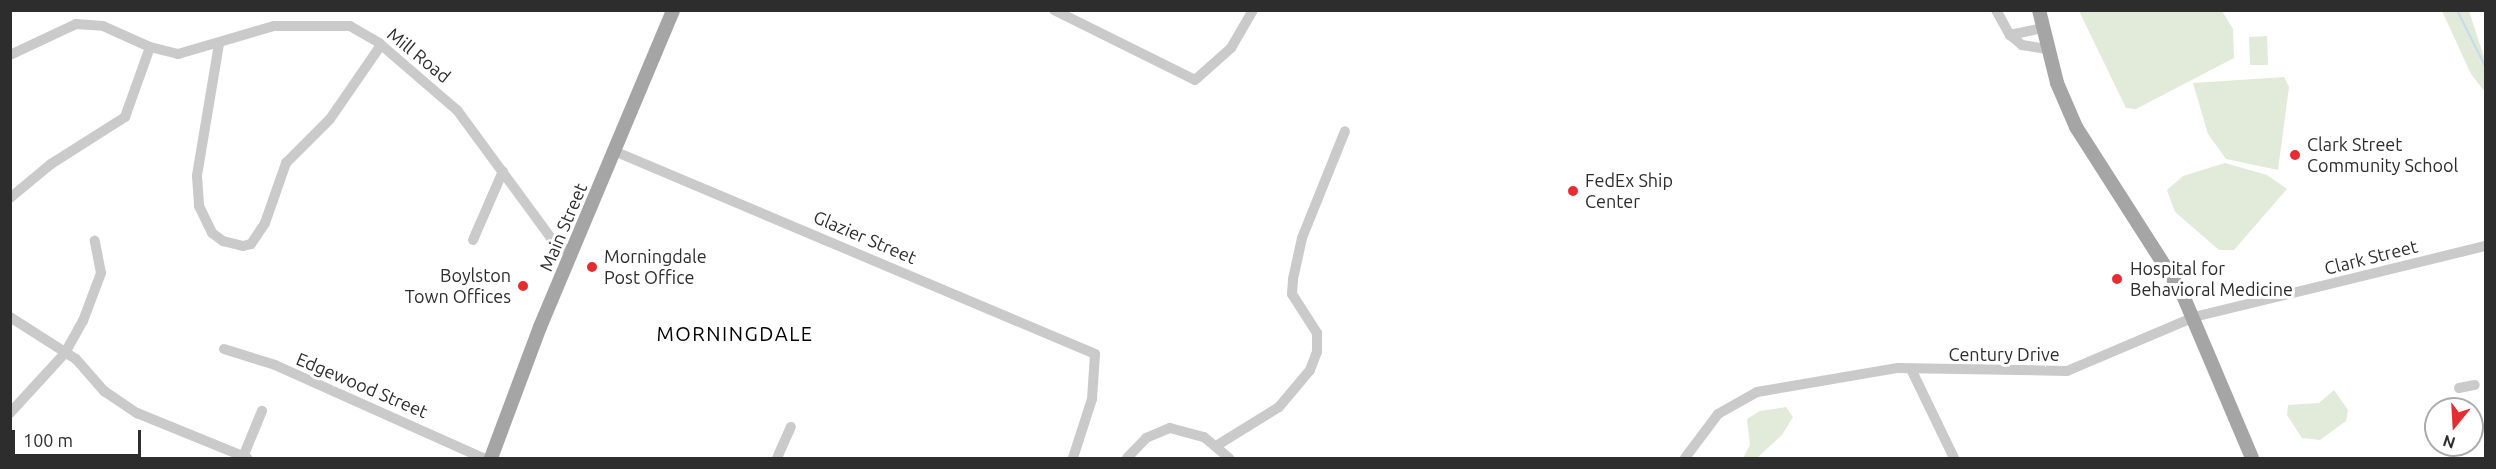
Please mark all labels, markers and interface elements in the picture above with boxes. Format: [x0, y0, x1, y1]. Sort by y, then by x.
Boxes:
street label: Mill Road [383, 23, 455, 87]
place label: Clark Street Community School [2307, 134, 2458, 176]
marker: Clark Street Community School [2288, 148, 2302, 162]
place label: FedEx Ship Center [1585, 170, 1673, 213]
street label: Main Street [535, 180, 591, 274]
marker: FedEx Ship Center [1566, 184, 1580, 198]
street label: Glazier Street [810, 206, 920, 268]
street label: Clark Street [2322, 235, 2420, 279]
place label: Morningdale Post Office [604, 246, 707, 288]
place label: Hospital for Behavioral Medicine [2130, 258, 2293, 300]
marker: Morningdale Post Office [585, 260, 599, 274]
place label: Boylston Town Offices [405, 265, 511, 308]
marker: Hospital for Behavioral Medicine [2108, 270, 2126, 288]
marker: Boylston Town Offices [516, 279, 530, 293]
district label: MORNINGDALE [656, 321, 814, 345]
street label: Century Drive [1948, 343, 2060, 365]
street label: Edgewood Street [293, 348, 431, 422]
north arrow [2424, 397, 2484, 457]
scale bar [15, 418, 144, 456]
text: 100 m [23, 430, 73, 450]
text: N [2441, 432, 2458, 453]

